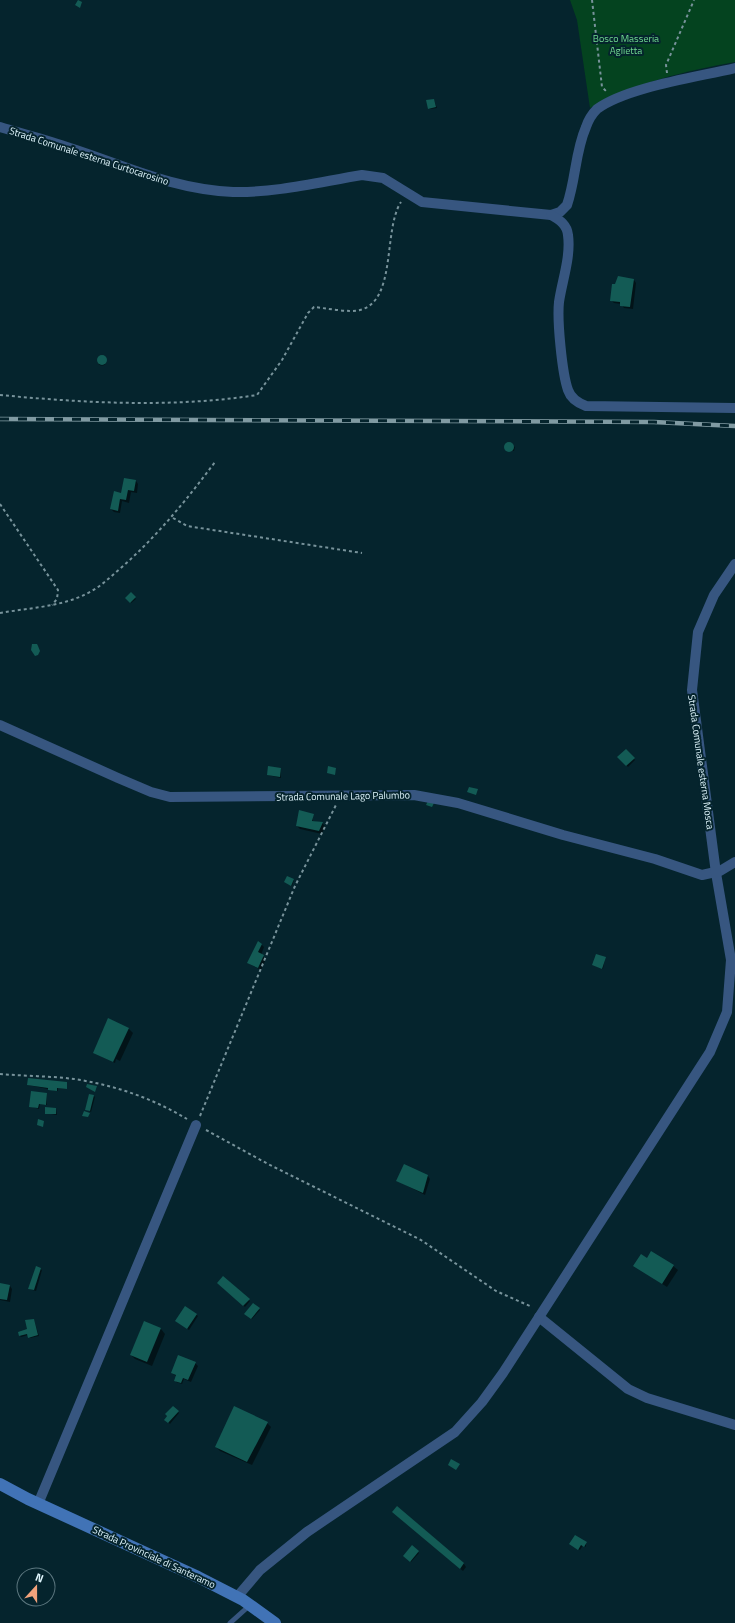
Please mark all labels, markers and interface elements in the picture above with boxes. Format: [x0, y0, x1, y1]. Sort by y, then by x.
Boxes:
park label: Bosco Masseria Aglietta [593, 31, 659, 58]
street label: Strada Comunale esterna Curtocarosino [7, 123, 171, 189]
street label: Strada Comunale esterna Mosca [684, 694, 718, 830]
street label: Strada Comunale Lago Palumbo [276, 787, 410, 805]
street label: Strada Provinciale di Santeramo [90, 1522, 218, 1592]
north arrow [16, 1567, 56, 1607]
text: N [33, 1569, 46, 1586]

